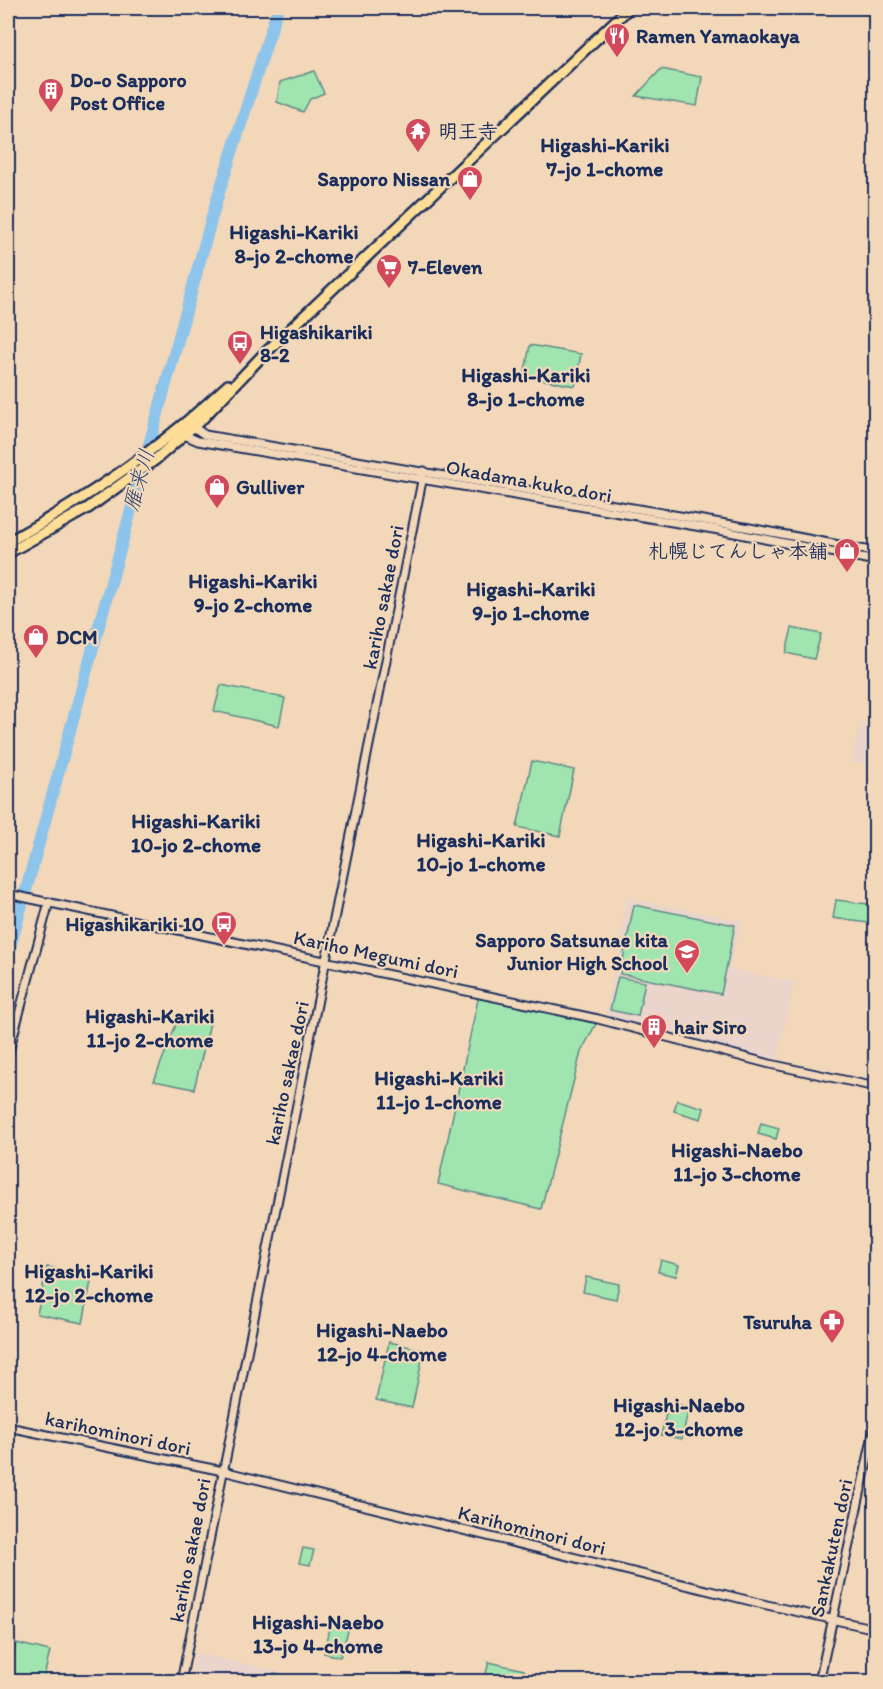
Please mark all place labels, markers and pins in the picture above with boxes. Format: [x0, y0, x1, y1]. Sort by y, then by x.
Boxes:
restaurant icon: Ramen Yamaokaya [602, 21, 632, 59]
place label: Ramen Yamaokaya [636, 24, 800, 49]
place label: Do-o Sapporo Post Office [70, 68, 187, 115]
building icon: Do-o Sapporo Post Office [36, 76, 66, 114]
temple icon: 明王寺 [403, 116, 433, 154]
place label: 明王寺 [438, 119, 498, 143]
shop icon: Sapporo Nissan [455, 164, 485, 202]
place label: Sapporo Nissan [318, 167, 451, 192]
supermarket icon: 7-Eleven [374, 252, 404, 290]
place label: 7-Eleven [407, 255, 483, 279]
place label: Higashikariki 8-2 [260, 320, 373, 367]
bus stop icon: Higashikariki 8-2 [225, 328, 255, 366]
shop icon: Gulliver [202, 472, 232, 510]
place label: Gulliver [236, 475, 305, 499]
shop icon: 札幌じてんしゃ本舗 [832, 536, 862, 574]
place label: 札幌じてんしゃ本舗 [648, 539, 828, 563]
shop icon: DCM [21, 622, 51, 660]
place label: DCM [56, 625, 98, 649]
bus stop icon: Higashikariki 10 [209, 909, 239, 947]
place label: Higashikariki 10 [65, 912, 204, 937]
place label: Sapporo Satsunae kita Junior High School [475, 928, 669, 976]
school or university icon: Sapporo Satsunae kita Junior High School [672, 937, 702, 975]
building icon: hair Siro [639, 1012, 669, 1050]
place label: hair Siro [674, 1015, 747, 1039]
pharmacy icon: Tsuruha [817, 1307, 847, 1345]
place label: Tsuruha [742, 1310, 813, 1334]

